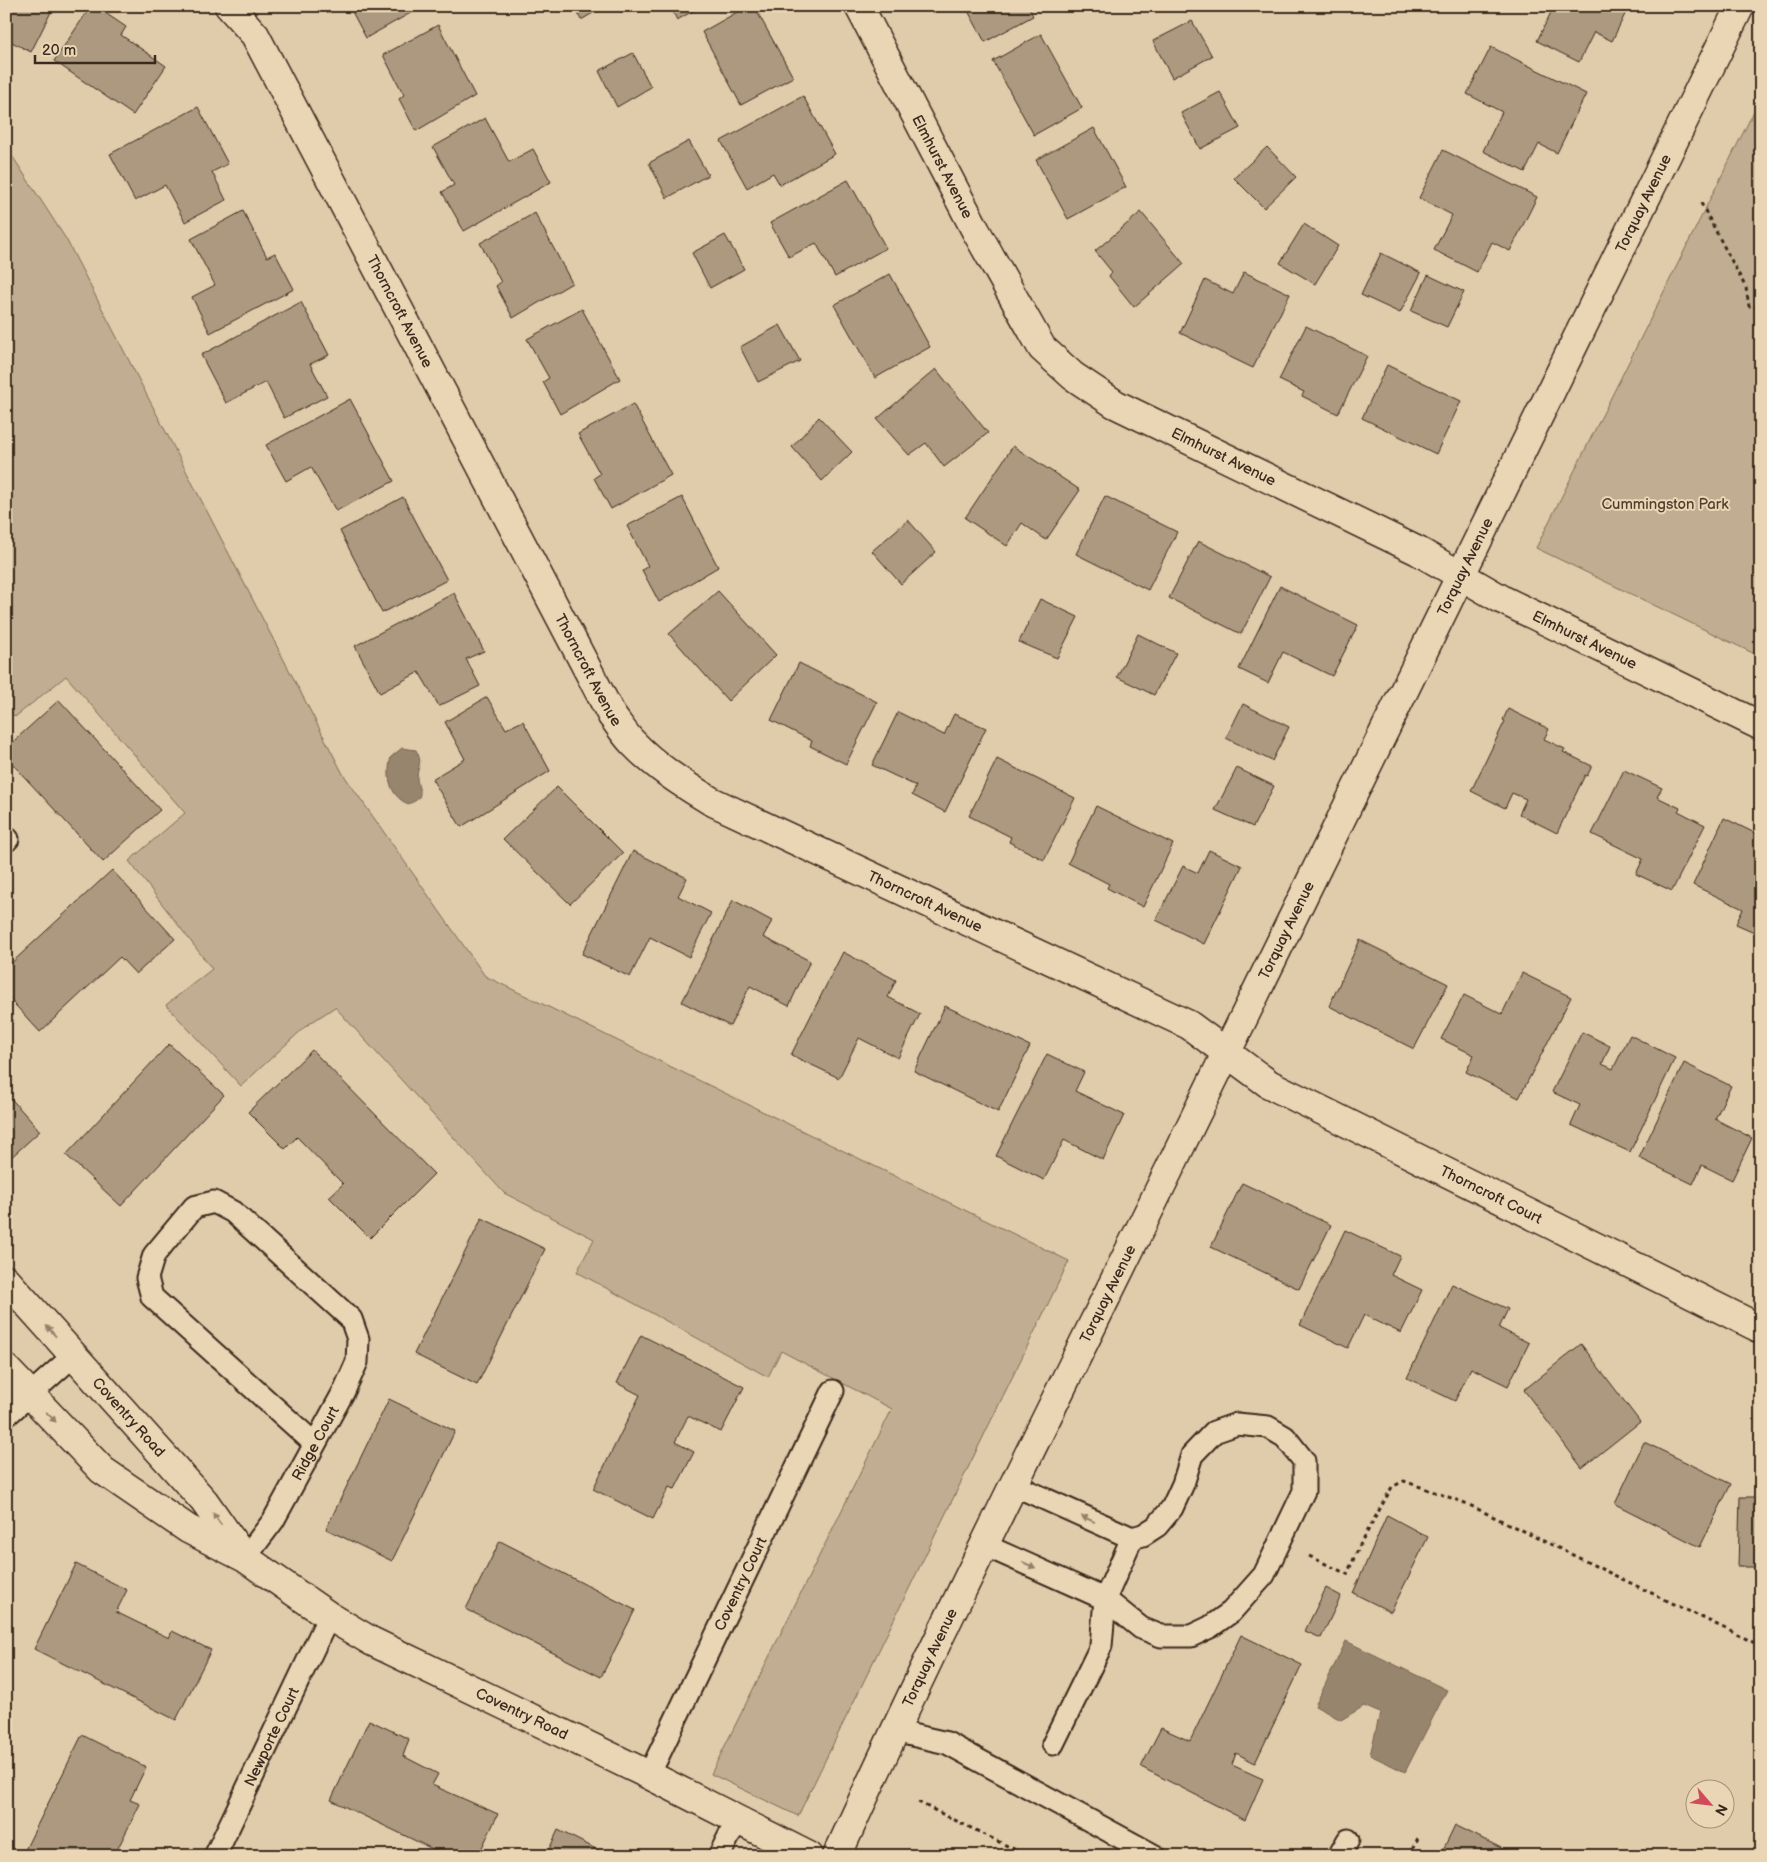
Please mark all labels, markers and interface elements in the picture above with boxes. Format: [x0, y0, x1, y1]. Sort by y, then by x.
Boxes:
scale bar [35, 32, 155, 64]
text: 20 m [42, 41, 76, 60]
street label: Elmhurst Avenue [907, 112, 977, 222]
street label: Torquay Avenue [1612, 151, 1676, 256]
street label: Thorncroft Avenue [362, 252, 437, 371]
street label: Elmhurst Avenue [1168, 424, 1279, 491]
park label: Cummingston Park [1601, 495, 1729, 514]
street label: Torquay Avenue [1433, 515, 1498, 619]
street label: Elmhurst Avenue [1529, 607, 1640, 674]
street label: Thorncroft Avenue [550, 611, 626, 730]
street label: Thorncroft Avenue [864, 867, 985, 937]
street label: Torquay Avenue [1255, 878, 1319, 983]
street label: Thorncroft Court [1437, 1162, 1546, 1229]
street label: Torquay Avenue [1076, 1242, 1141, 1346]
one-way arrow [46, 1325, 57, 1338]
street label: Coventry Road [88, 1374, 169, 1461]
street label: Ridge Court [288, 1403, 344, 1484]
one-way arrow [45, 1411, 57, 1423]
one-way arrow [212, 1512, 222, 1525]
one-way arrow [1081, 1515, 1095, 1523]
street label: Coventry Court [710, 1534, 772, 1634]
one-way arrow [1022, 1561, 1036, 1569]
street label: Torquay Avenue [899, 1605, 962, 1710]
street label: Newporte Court [240, 1684, 304, 1790]
street label: Coventry Road [472, 1684, 571, 1745]
north arrow [1684, 1780, 1734, 1830]
text: N [1711, 1801, 1731, 1819]

